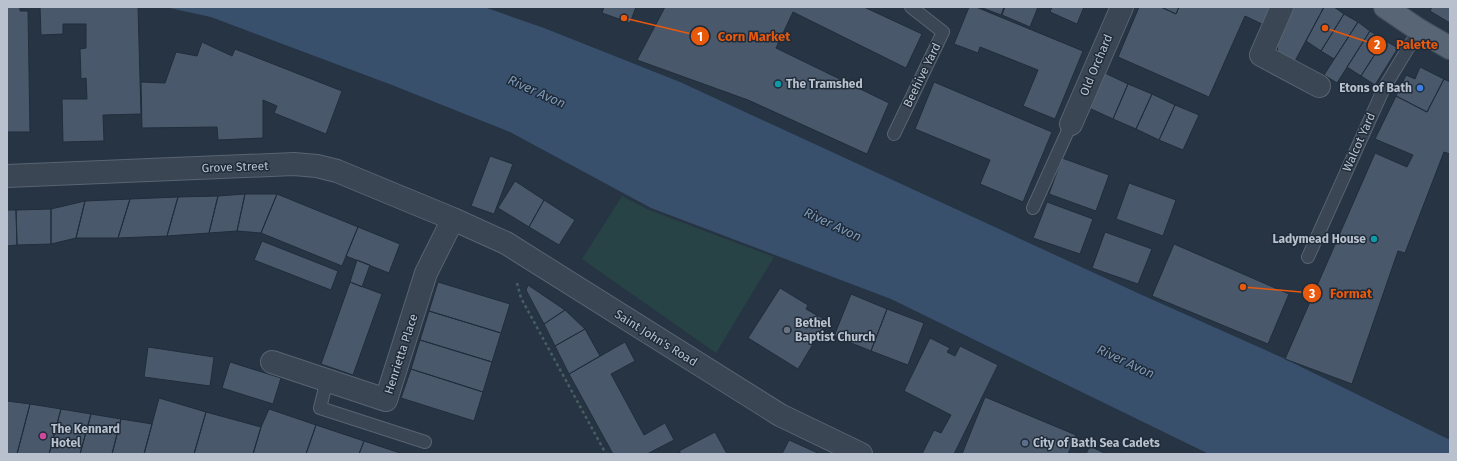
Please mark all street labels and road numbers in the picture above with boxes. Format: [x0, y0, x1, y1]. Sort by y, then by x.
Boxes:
street label: Old Orchard [1077, 32, 1115, 98]
street label: Beehive Yard [900, 40, 944, 110]
street label: Walcot Yard [1340, 110, 1378, 174]
street label: Grove Street [201, 159, 269, 175]
street label: Saint John's Road [612, 307, 700, 369]
street label: Henrietta Place [381, 312, 421, 396]

